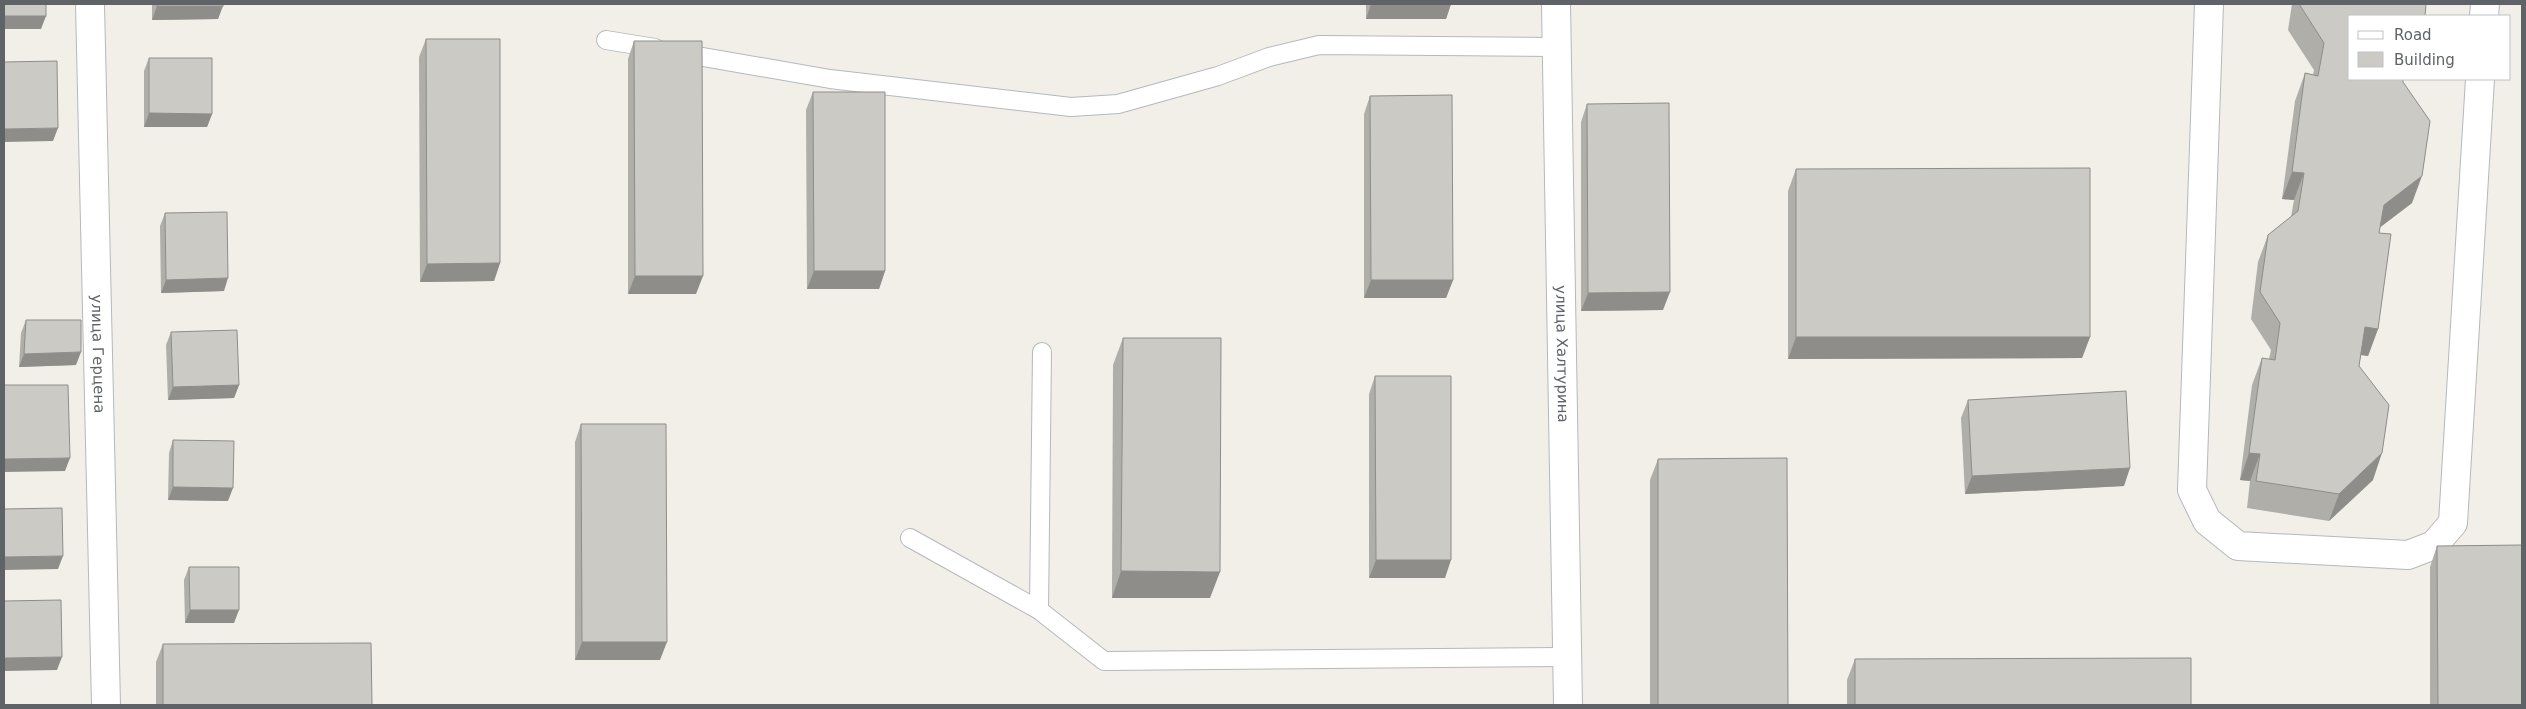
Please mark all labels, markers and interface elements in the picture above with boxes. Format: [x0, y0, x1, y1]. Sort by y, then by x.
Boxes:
legend [2348, 15, 2511, 80]
text: Road [2394, 26, 2432, 44]
text: Building [2394, 51, 2455, 69]
street label: улица Халтурина [1552, 285, 1572, 423]
street label: улица Герцена [88, 294, 108, 414]

